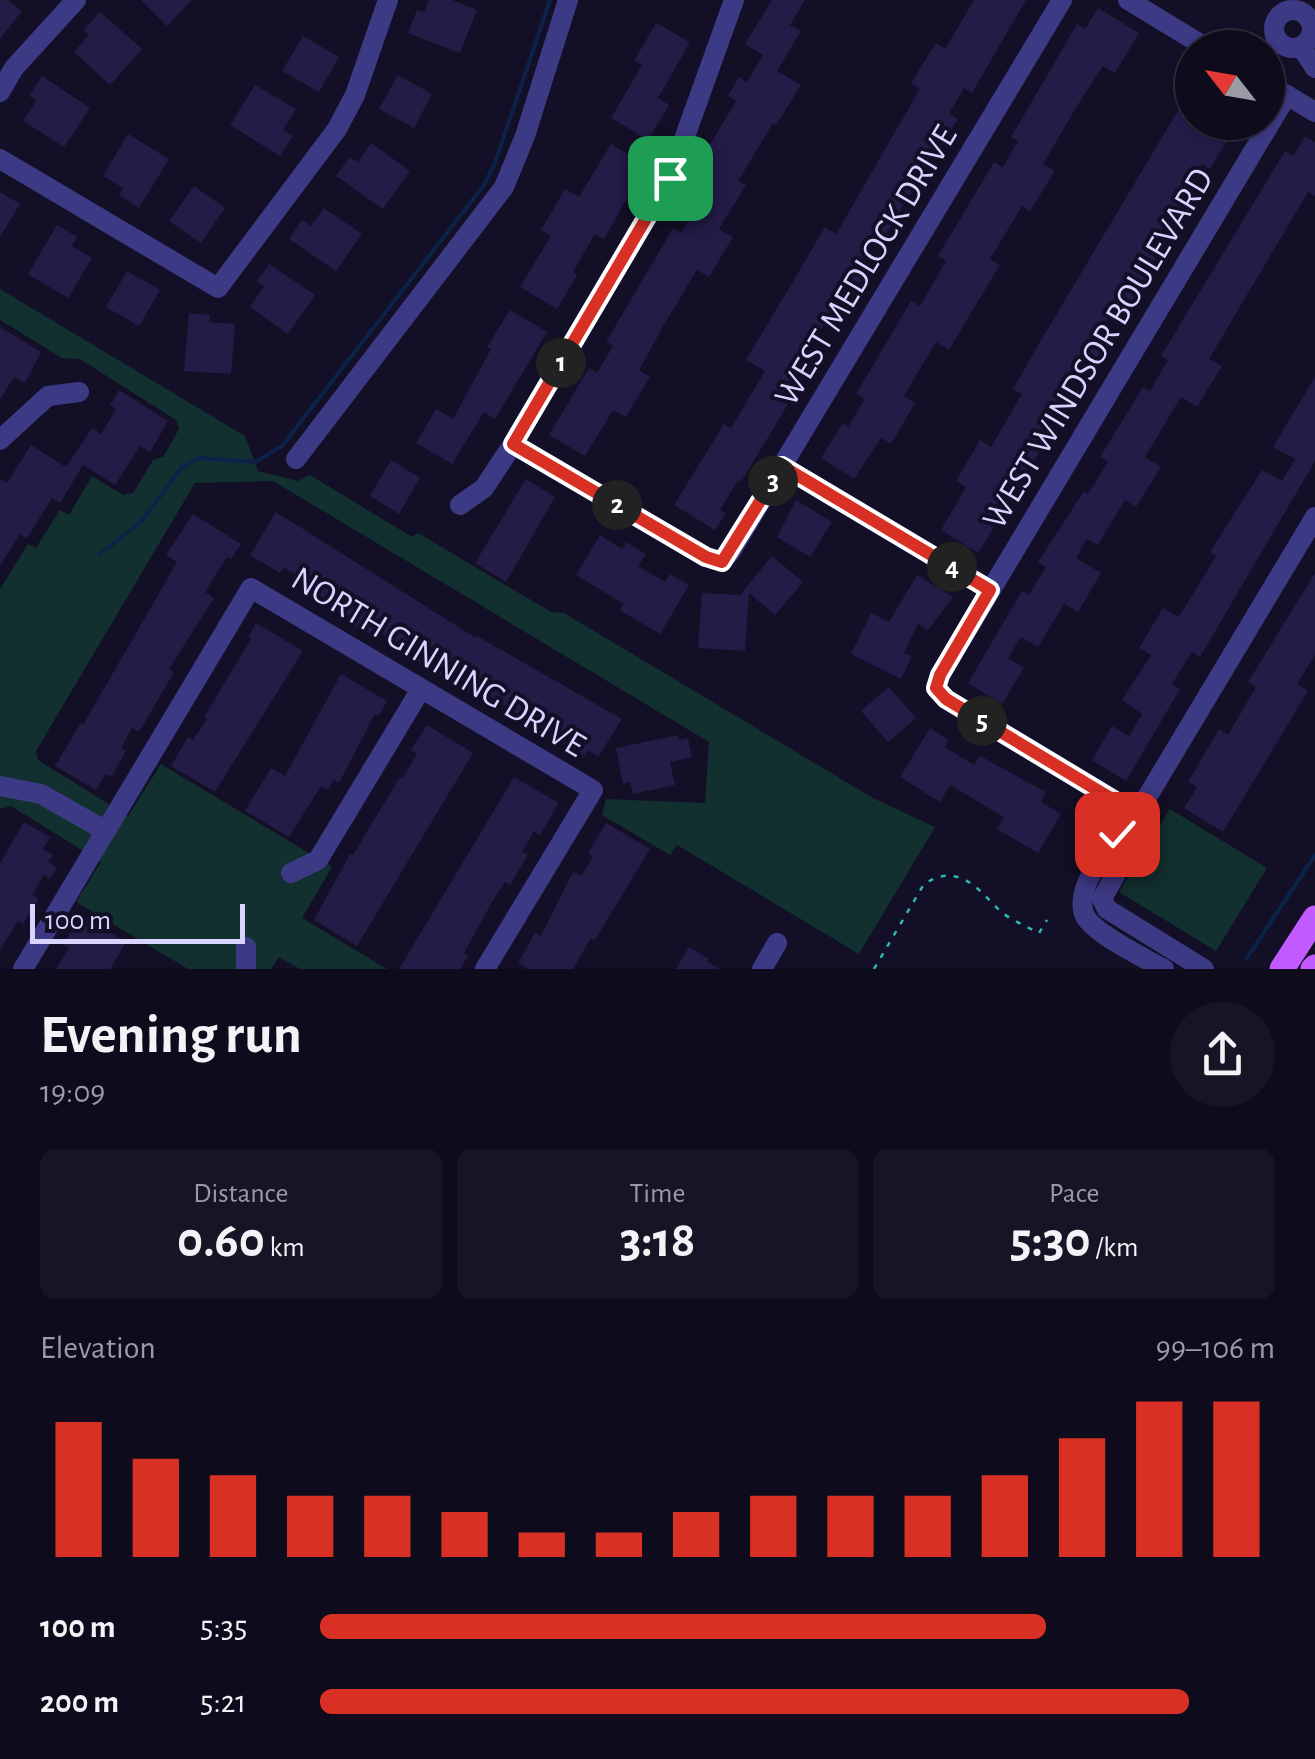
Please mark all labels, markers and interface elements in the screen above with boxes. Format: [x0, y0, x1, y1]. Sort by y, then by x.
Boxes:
north arrow [1175, 30, 1285, 140]
map controls [1175, 30, 1285, 140]
street label: WEST MEDLOCK DRIVE [769, 119, 964, 412]
pin [628, 136, 713, 221]
icon: arrive [643, 151, 698, 206]
street label: WEST WINDSOR BOULEVARD [977, 162, 1220, 535]
pin: 1 [536, 338, 586, 388]
text: 1 [556, 349, 566, 377]
pin: 3 [748, 456, 798, 506]
text: 3 [767, 467, 779, 495]
pin: 2 [592, 480, 642, 530]
text: 2 [610, 491, 624, 519]
pin: 4 [927, 542, 977, 592]
text: 4 [945, 553, 959, 581]
street label: NORTH GINNING DRIVE [285, 561, 591, 764]
pin: 5 [957, 696, 1007, 746]
text: 5 [976, 707, 988, 735]
pin [1075, 792, 1160, 877]
icon: check [1090, 807, 1145, 862]
scale bar [30, 899, 245, 944]
text: 100 m [45, 907, 111, 935]
button: share [1170, 1002, 1275, 1107]
text: Evening run [40, 1008, 302, 1063]
text: 19:09 [40, 1076, 105, 1108]
text: Distance [193, 1180, 288, 1208]
text: Time [630, 1180, 685, 1208]
text: Pace [1049, 1180, 1099, 1208]
text: 0.60 [177, 1216, 265, 1266]
text: 3:18 [620, 1216, 695, 1266]
text: 5:30 [1010, 1216, 1091, 1266]
text: km [265, 1234, 305, 1262]
text: /km [1091, 1234, 1138, 1262]
text: Elevation [40, 1332, 156, 1364]
text: 99–106 m [1156, 1332, 1275, 1364]
text: 100 m [40, 1611, 116, 1643]
text: 5:35 [200, 1611, 247, 1643]
text: 200 m [40, 1686, 119, 1718]
text: 5:21 [200, 1686, 246, 1718]

